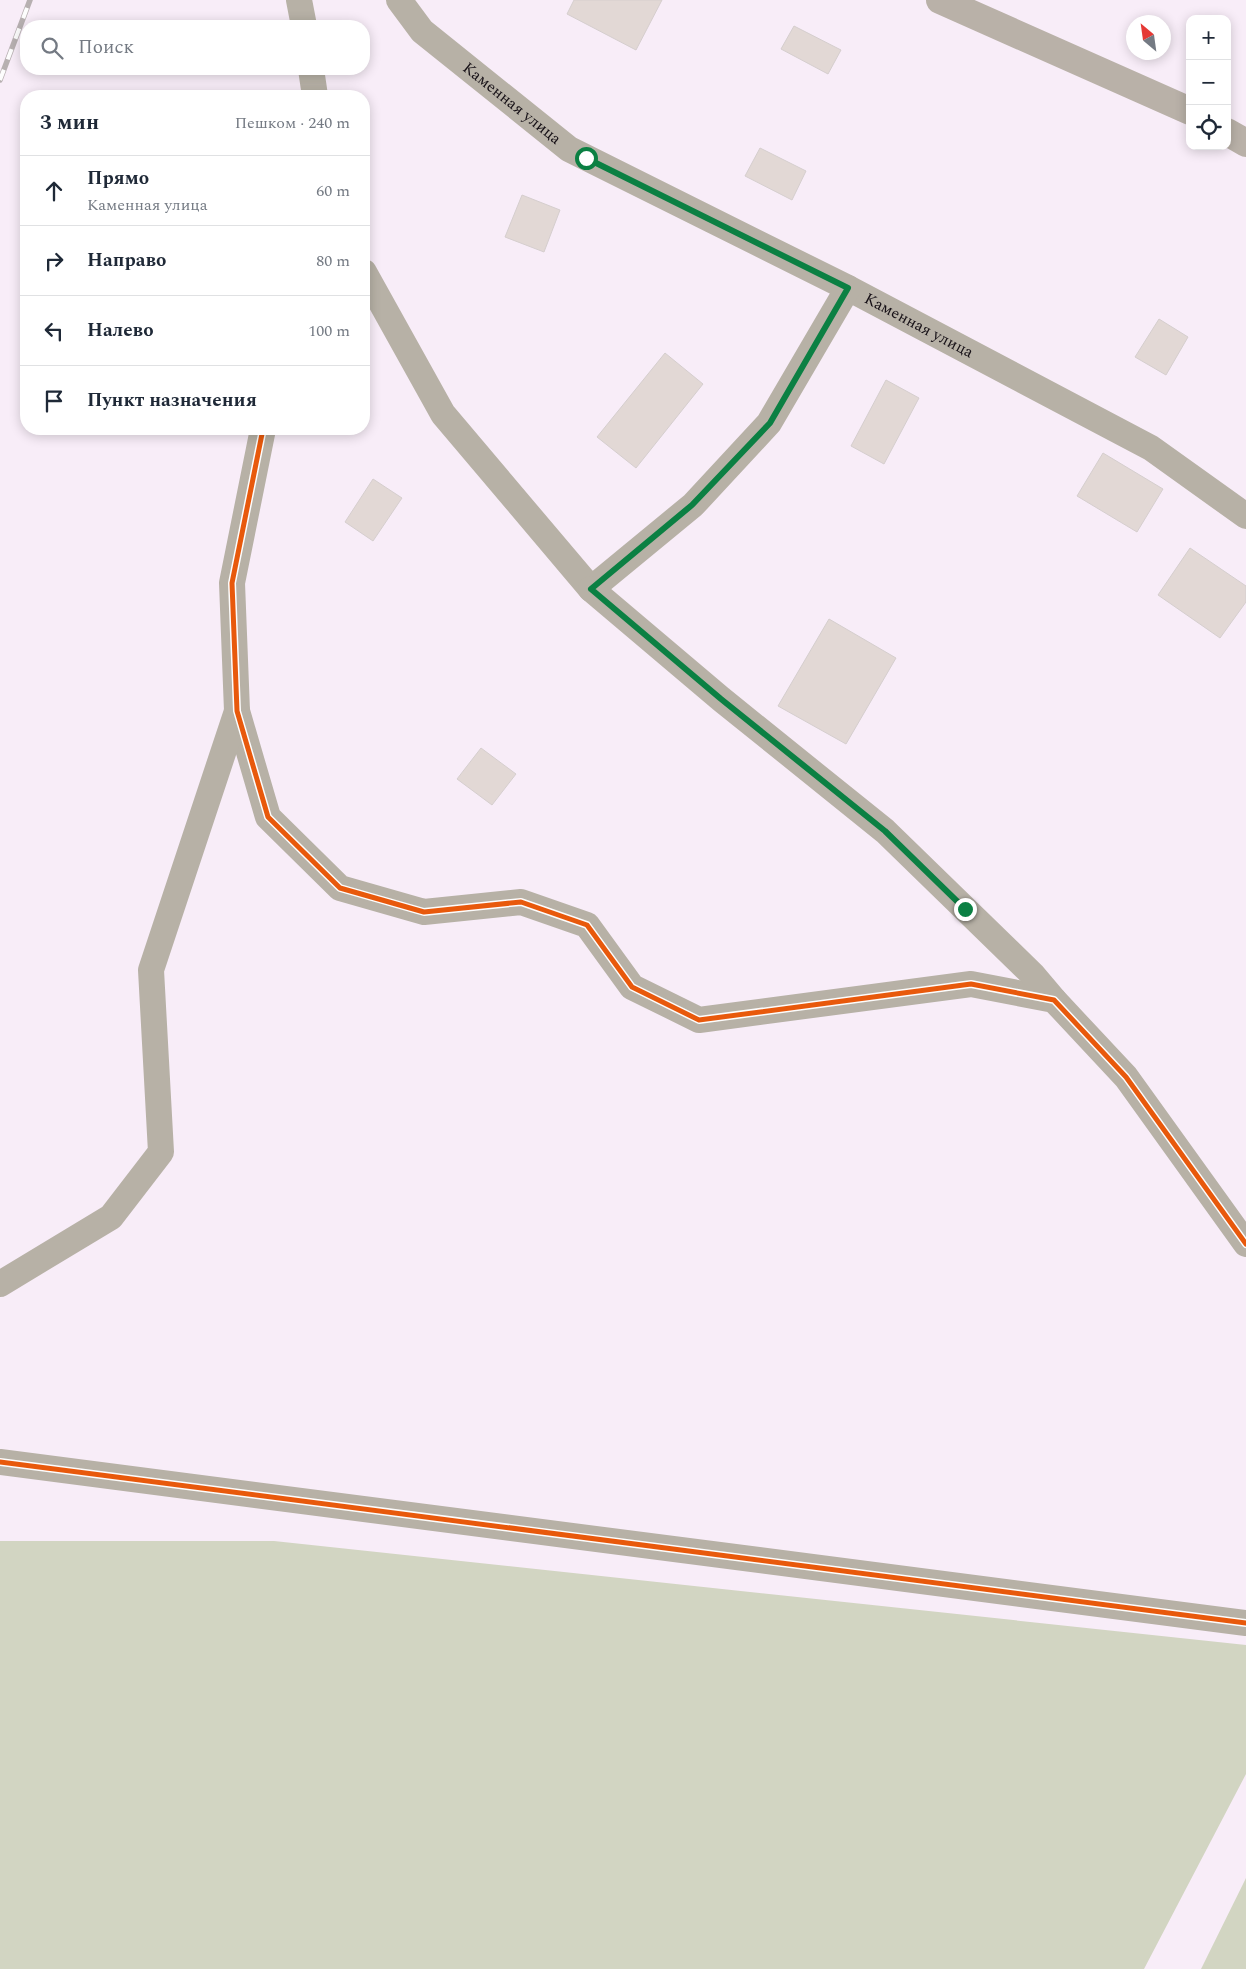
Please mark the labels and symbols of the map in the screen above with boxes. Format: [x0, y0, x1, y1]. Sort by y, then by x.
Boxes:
north arrow [1126, 15, 1171, 60]
street label: Каменная улица [457, 56, 567, 150]
route start [575, 147, 598, 170]
street label: Каменная улица [860, 287, 978, 364]
route end [954, 898, 977, 921]

